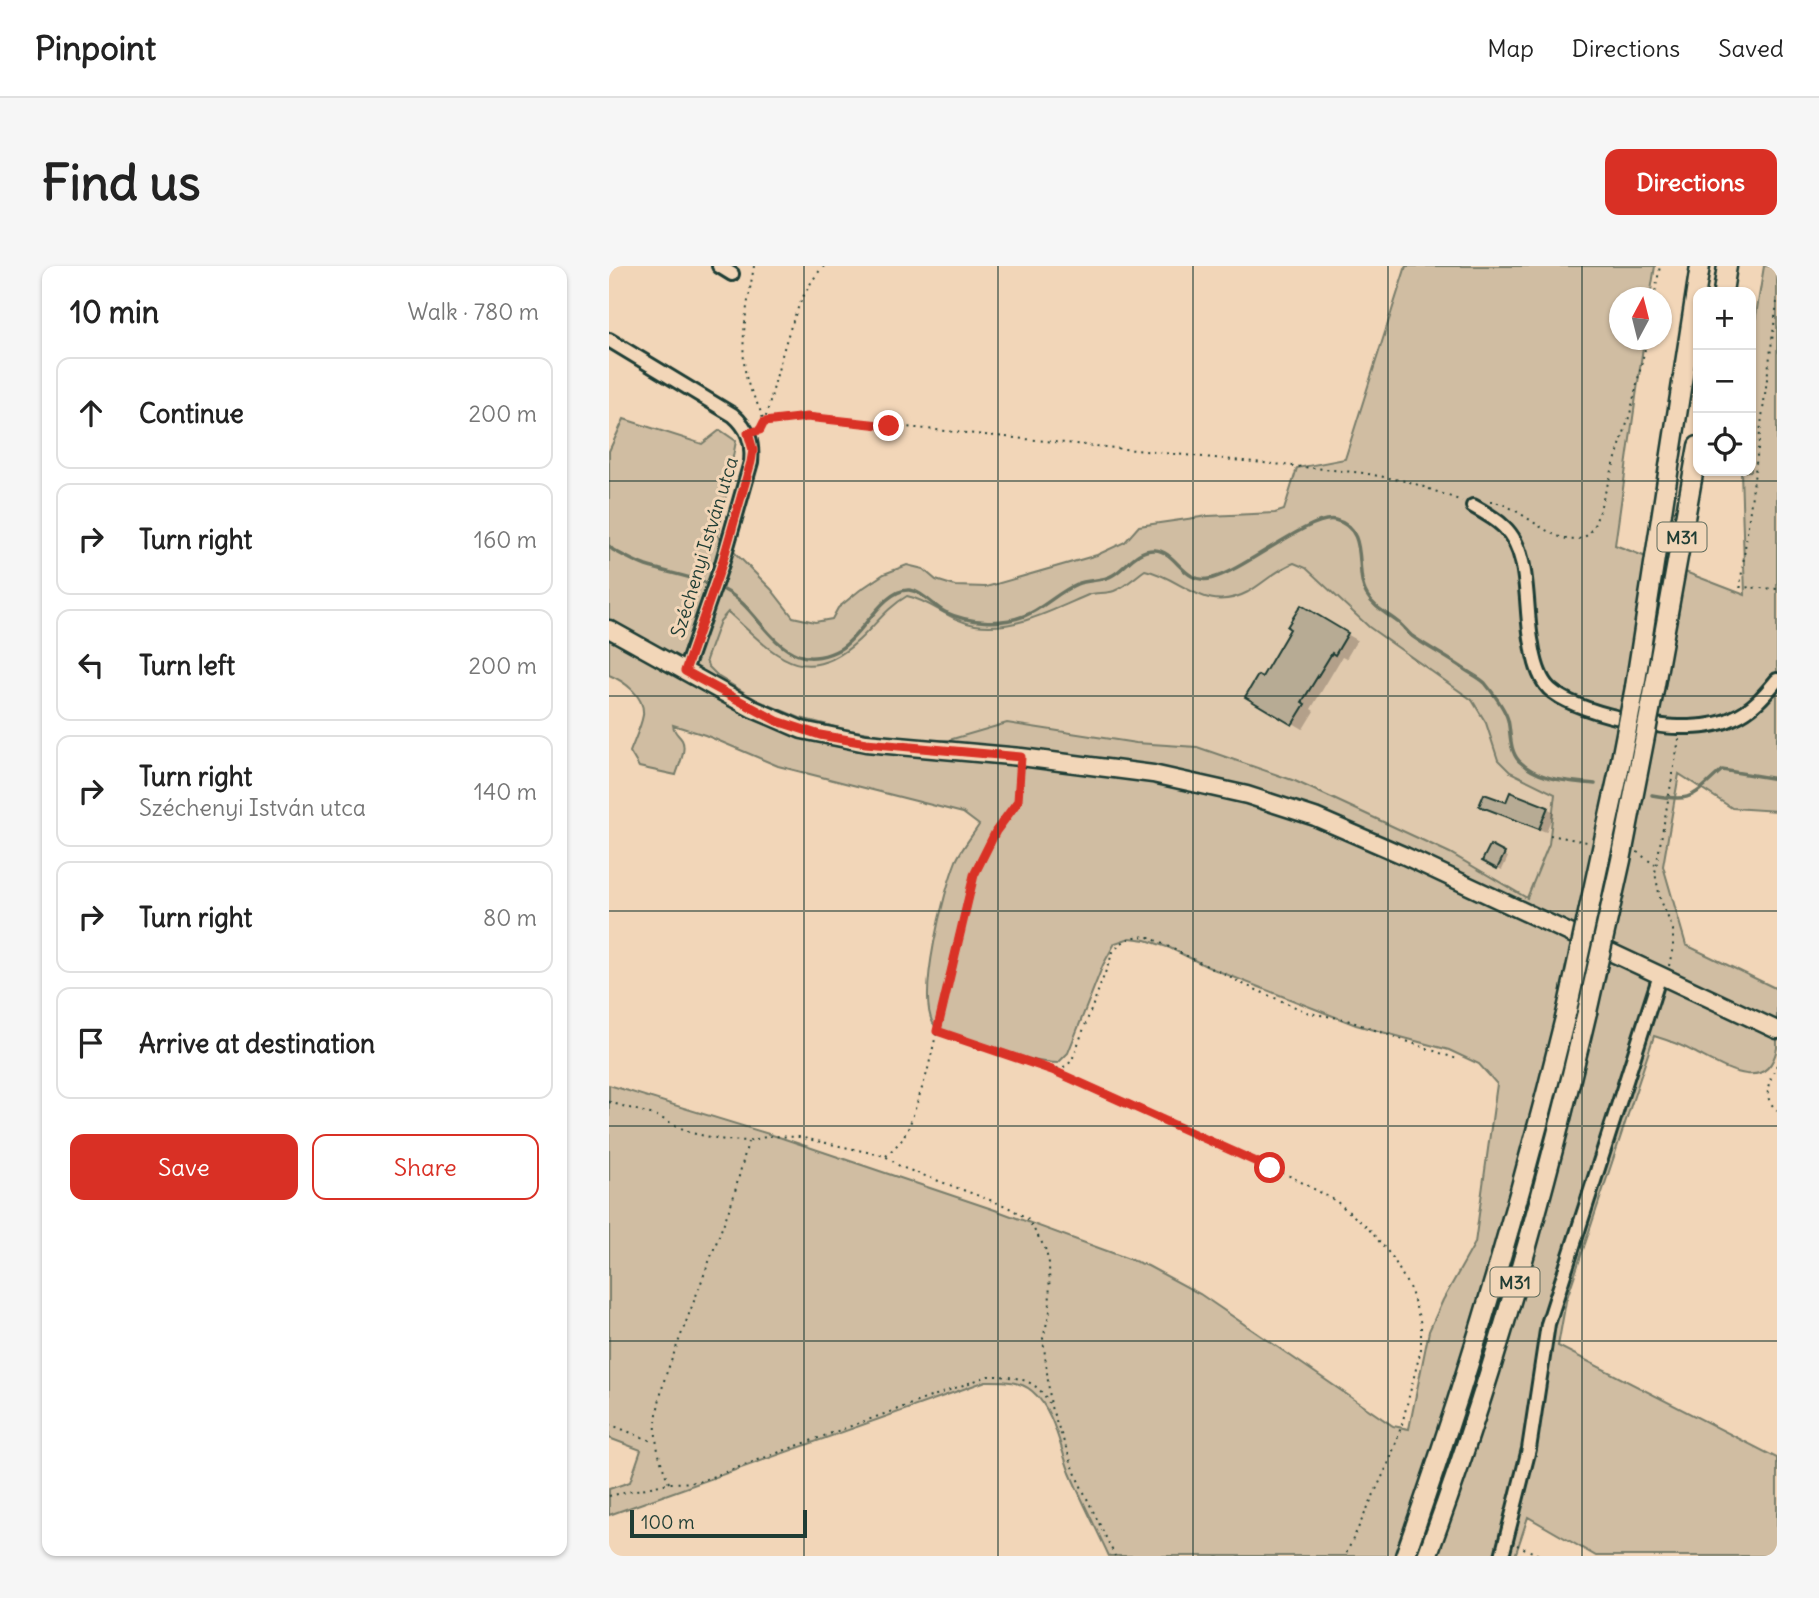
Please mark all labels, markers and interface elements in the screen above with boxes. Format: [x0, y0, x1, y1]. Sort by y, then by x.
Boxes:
text: Pinpoint [35, 27, 156, 69]
text: Map [1487, 33, 1534, 63]
text: Directions [1572, 33, 1680, 63]
text: Saved [1718, 33, 1784, 63]
button: Directions [1605, 149, 1777, 215]
text: Find us [42, 152, 200, 213]
north arrow [1609, 287, 1672, 350]
map controls [1693, 287, 1756, 476]
button: + [1693, 287, 1756, 350]
text: 10 min [70, 293, 159, 331]
text: Walk · 780 m [407, 297, 539, 326]
button: − [1693, 350, 1756, 413]
icon: ahead [72, 394, 110, 432]
text: Continue [139, 397, 244, 430]
text: 200 m [468, 399, 537, 428]
route end [873, 410, 904, 441]
button: locate [1693, 413, 1756, 476]
street label: Széchenyi István utca [665, 454, 743, 640]
icon: right [72, 520, 110, 558]
road number: M31 [1657, 522, 1707, 552]
text: Turn right [139, 523, 252, 556]
text: 160 m [474, 525, 537, 554]
icon: left [72, 646, 110, 684]
text: Turn left [139, 649, 235, 682]
text: 200 m [468, 651, 537, 680]
text: Turn right [139, 760, 252, 793]
icon: right [72, 772, 110, 810]
text: 140 m [474, 777, 537, 806]
text: Széchenyi István utca [139, 793, 366, 822]
icon: right [72, 898, 110, 936]
text: Turn right [139, 901, 252, 934]
text: 80 m [483, 903, 537, 932]
icon: arrive [72, 1024, 110, 1062]
text: Arrive at destination [139, 1027, 375, 1060]
button: Save [70, 1134, 298, 1200]
button: Share [312, 1134, 539, 1200]
route start [1254, 1152, 1285, 1183]
road number: M31 [1490, 1267, 1539, 1296]
scale bar [630, 1507, 807, 1539]
text: 100 m [641, 1510, 695, 1534]

